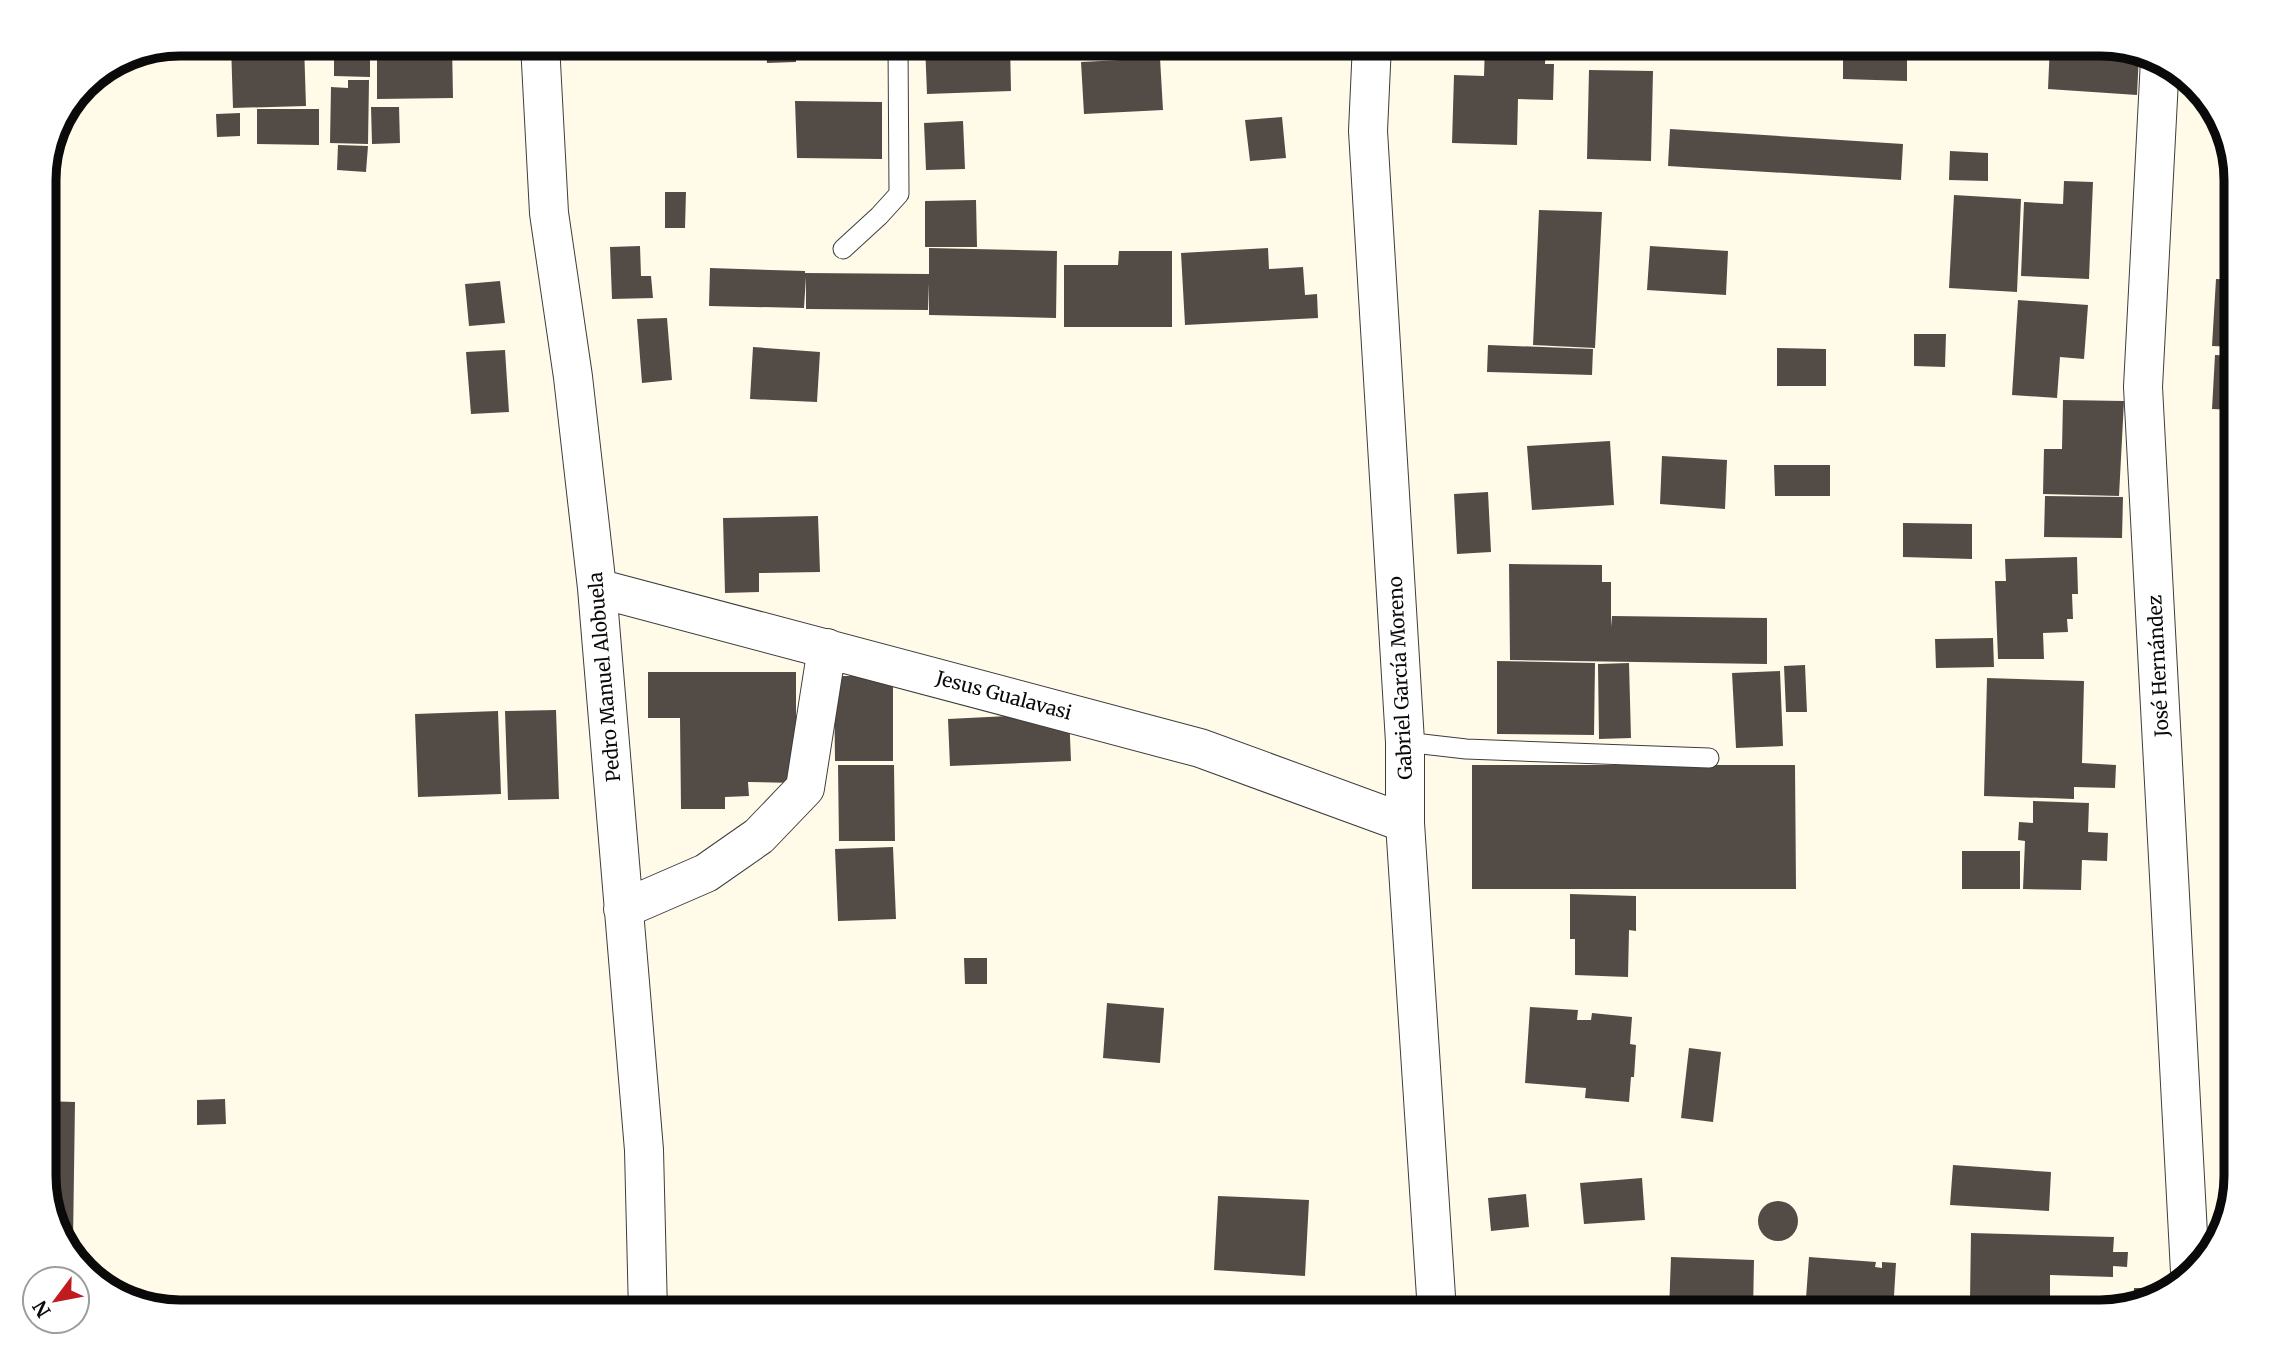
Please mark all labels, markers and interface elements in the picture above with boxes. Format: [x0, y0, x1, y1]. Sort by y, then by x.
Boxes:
street label: Pedro Manuel Alobuela [583, 571, 625, 783]
street label: Gabriel García Moreno [1383, 576, 1417, 780]
street label: José Hernández [2142, 594, 2174, 739]
street label: Jesus Gualavasi [933, 665, 1074, 725]
north arrow [21, 1265, 91, 1335]
text: N [27, 1296, 56, 1322]

